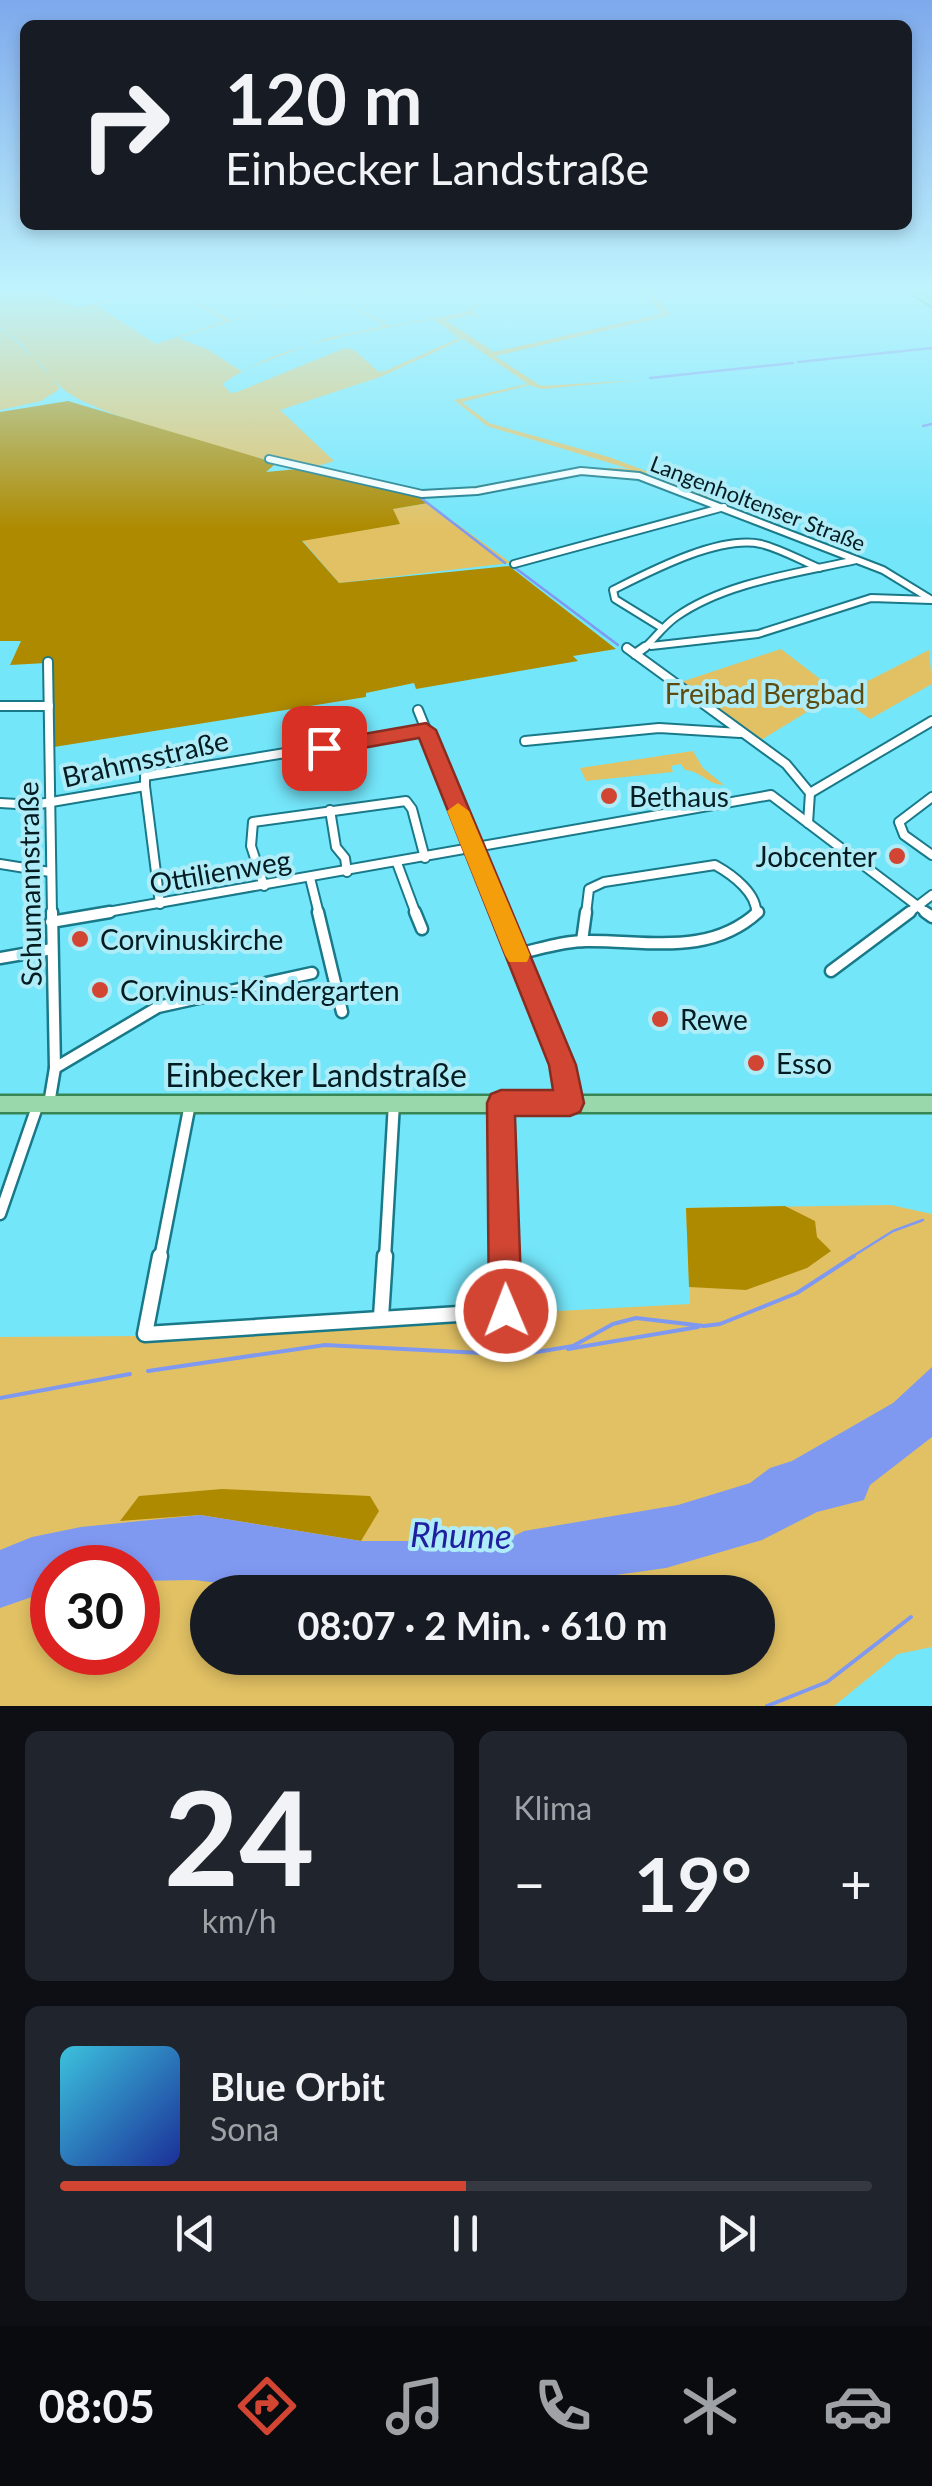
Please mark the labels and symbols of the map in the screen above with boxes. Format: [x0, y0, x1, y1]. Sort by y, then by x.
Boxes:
street label: Langenholtenser Straße [647, 450, 869, 556]
park label: Freibad Bergbad [665, 676, 865, 710]
pin [282, 706, 367, 791]
street label: Brahmsstraße [59, 722, 231, 794]
place label: Bethaus [629, 779, 729, 813]
street label: Schumannstraße [10, 781, 48, 987]
marker: Bethaus [598, 785, 620, 807]
place label: Jobcenter [756, 839, 877, 873]
street label: Ottilienweg [147, 842, 293, 900]
marker: Jobcenter [886, 845, 908, 867]
place label: Corvinuskirche [100, 922, 283, 956]
marker: Corvinuskirche [69, 928, 91, 950]
place label: Corvinus-Kindergarten [120, 973, 400, 1007]
marker: Corvinus-Kindergarten [89, 979, 111, 1001]
place label: Rewe [680, 1002, 748, 1036]
marker: Rewe [649, 1008, 671, 1030]
place label: Esso [776, 1046, 832, 1080]
marker: Esso [745, 1052, 767, 1074]
street label: Einbecker Landstraße [165, 1055, 467, 1094]
position arrow [454, 1259, 558, 1363]
water label: Rhume [410, 1512, 512, 1556]
speed limit sign: 30 [30, 1545, 160, 1675]

